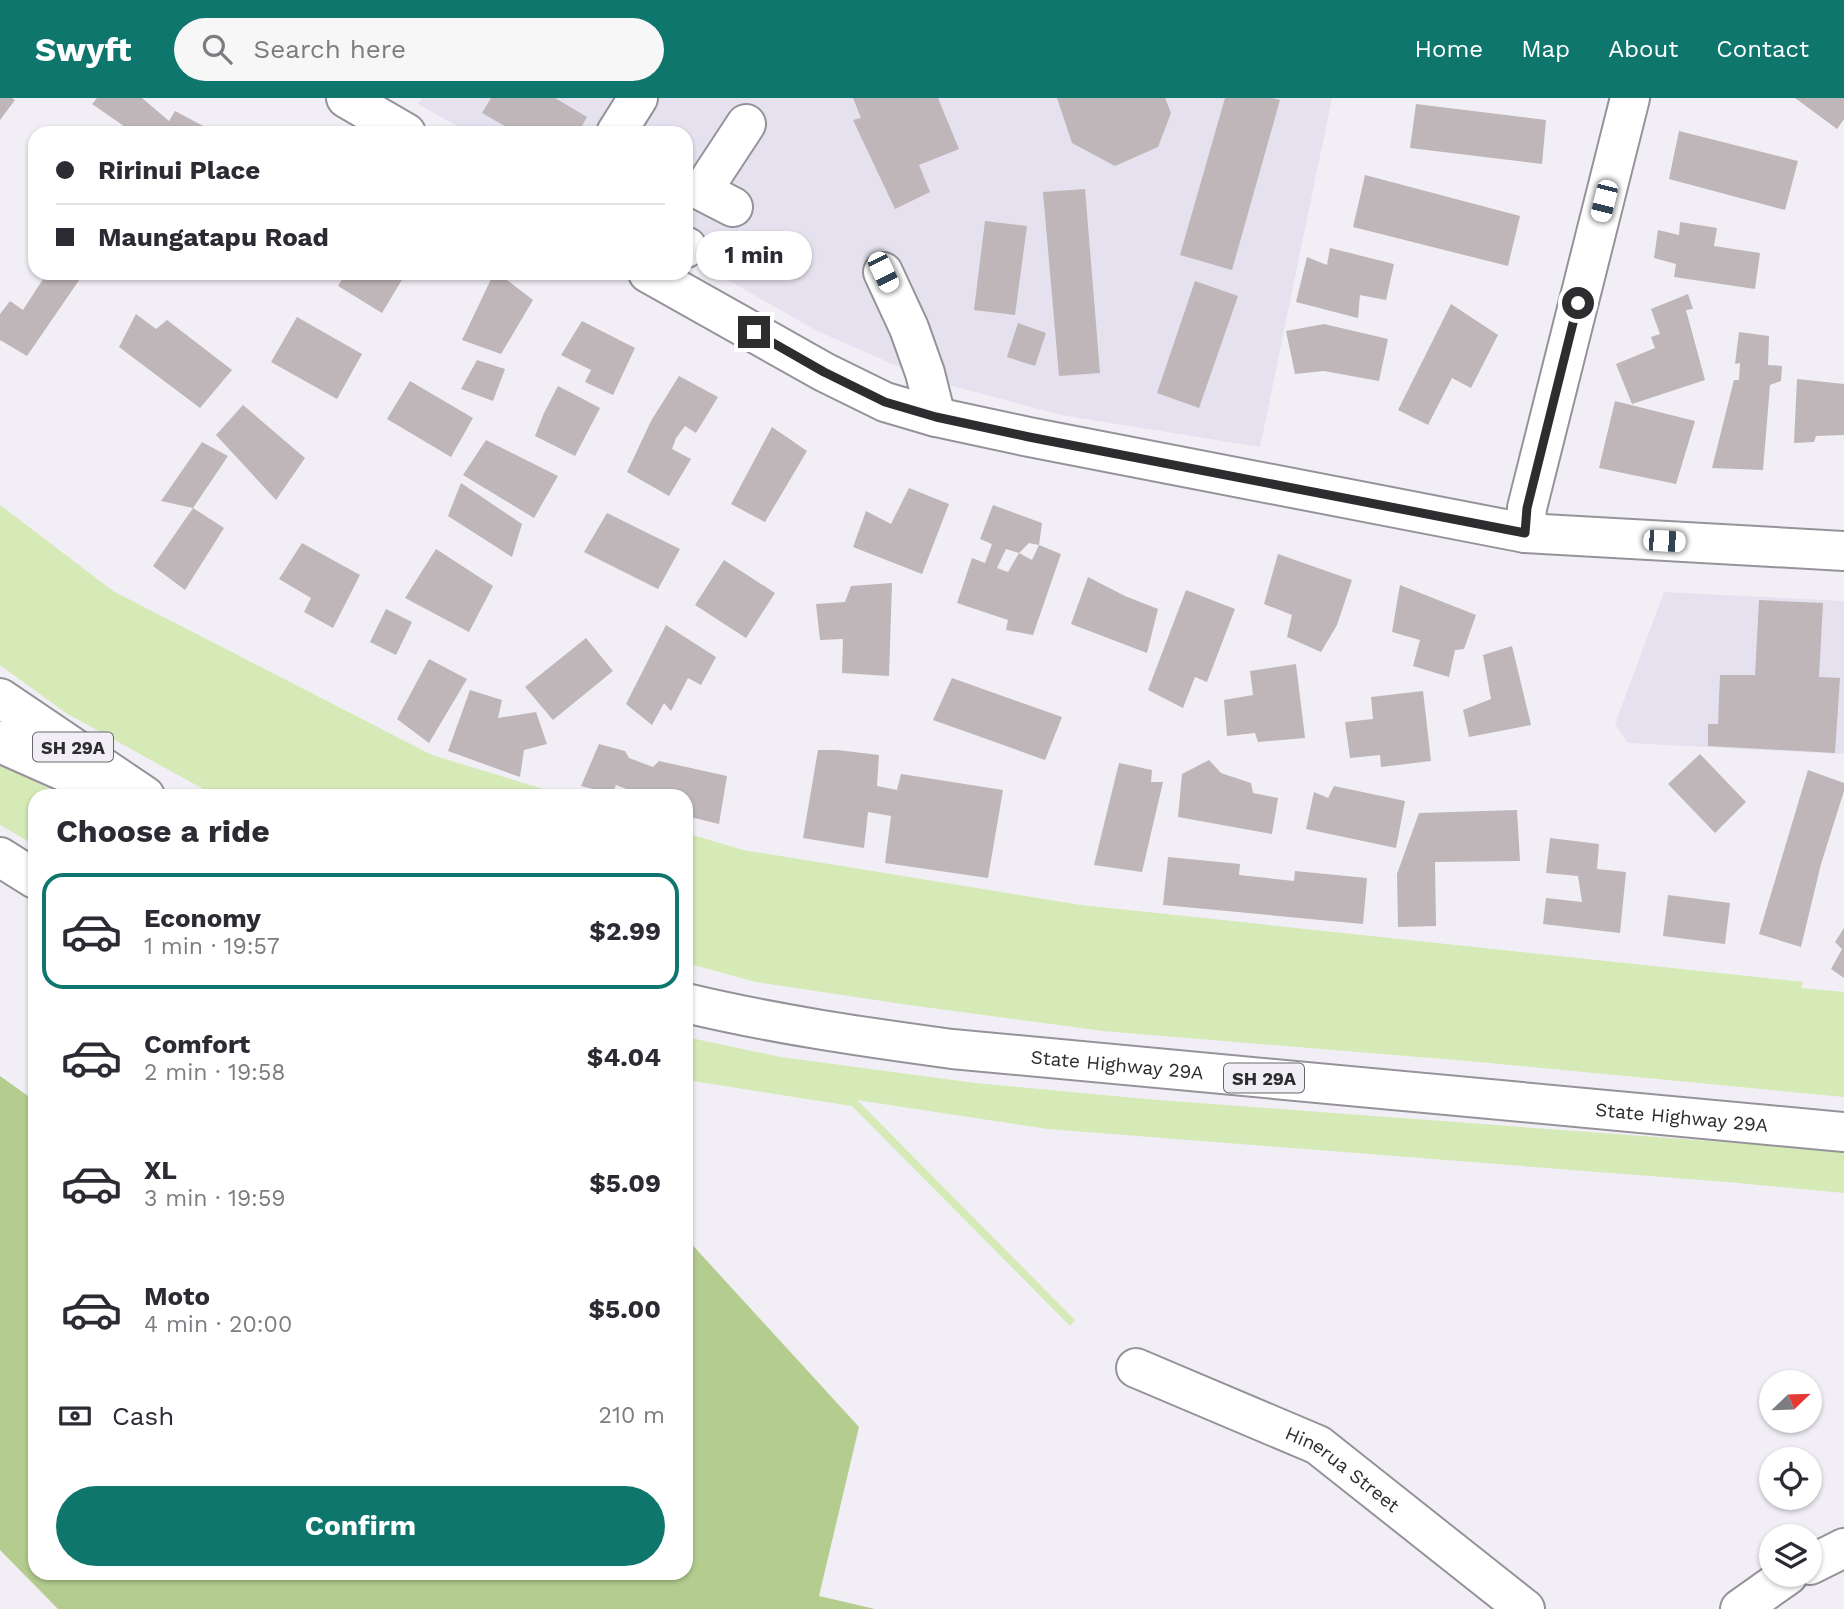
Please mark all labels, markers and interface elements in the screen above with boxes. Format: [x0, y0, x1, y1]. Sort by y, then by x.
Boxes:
search box [174, 18, 664, 81]
text: Swyft [35, 30, 132, 69]
icon: search [198, 30, 236, 68]
text: Search here [254, 34, 406, 64]
text: Home [1415, 35, 1483, 63]
text: Map [1521, 35, 1570, 63]
text: About [1608, 35, 1678, 63]
text: Contact [1716, 35, 1809, 63]
text: Ririnui Place [98, 155, 260, 185]
car [1589, 178, 1620, 224]
text: Maungatapu Road [98, 222, 329, 252]
callout: 1 min [696, 230, 812, 280]
text: 1 min [724, 242, 784, 269]
car [865, 249, 902, 295]
route start [1562, 287, 1594, 319]
route end [738, 316, 770, 348]
car [1643, 529, 1686, 553]
road number: SH 29A [33, 732, 113, 762]
text: Choose a ride [56, 812, 270, 850]
icon: car [60, 900, 123, 963]
text: Economy [144, 903, 261, 933]
text: $2.99 [589, 916, 661, 946]
text: 1 min · 19:57 [144, 933, 280, 960]
icon: car [60, 1026, 123, 1089]
text: Comfort [144, 1029, 250, 1059]
text: $4.04 [587, 1042, 661, 1072]
street label: State Highway 29A [1030, 1045, 1205, 1084]
text: 2 min · 19:58 [144, 1059, 285, 1086]
road number: SH 29A [1224, 1063, 1304, 1093]
street label: State Highway 29A [1594, 1097, 1770, 1136]
icon: car [60, 1152, 123, 1215]
text: XL [144, 1155, 177, 1185]
text: $5.09 [589, 1168, 661, 1198]
text: 3 min · 19:59 [144, 1185, 286, 1212]
icon: car [60, 1278, 123, 1341]
text: Moto [144, 1281, 210, 1311]
text: $5.00 [588, 1294, 661, 1324]
text: 4 min · 20:00 [144, 1311, 292, 1338]
north arrow [1759, 1370, 1822, 1433]
map controls [1759, 1370, 1822, 1587]
icon: cash [56, 1397, 94, 1435]
text: Cash [112, 1401, 174, 1431]
text: 210 m [599, 1402, 665, 1429]
street label: Hinerua Street [1282, 1421, 1404, 1517]
button: locate [1759, 1447, 1822, 1510]
button: Confirm [56, 1486, 665, 1566]
button: layers [1759, 1524, 1822, 1587]

